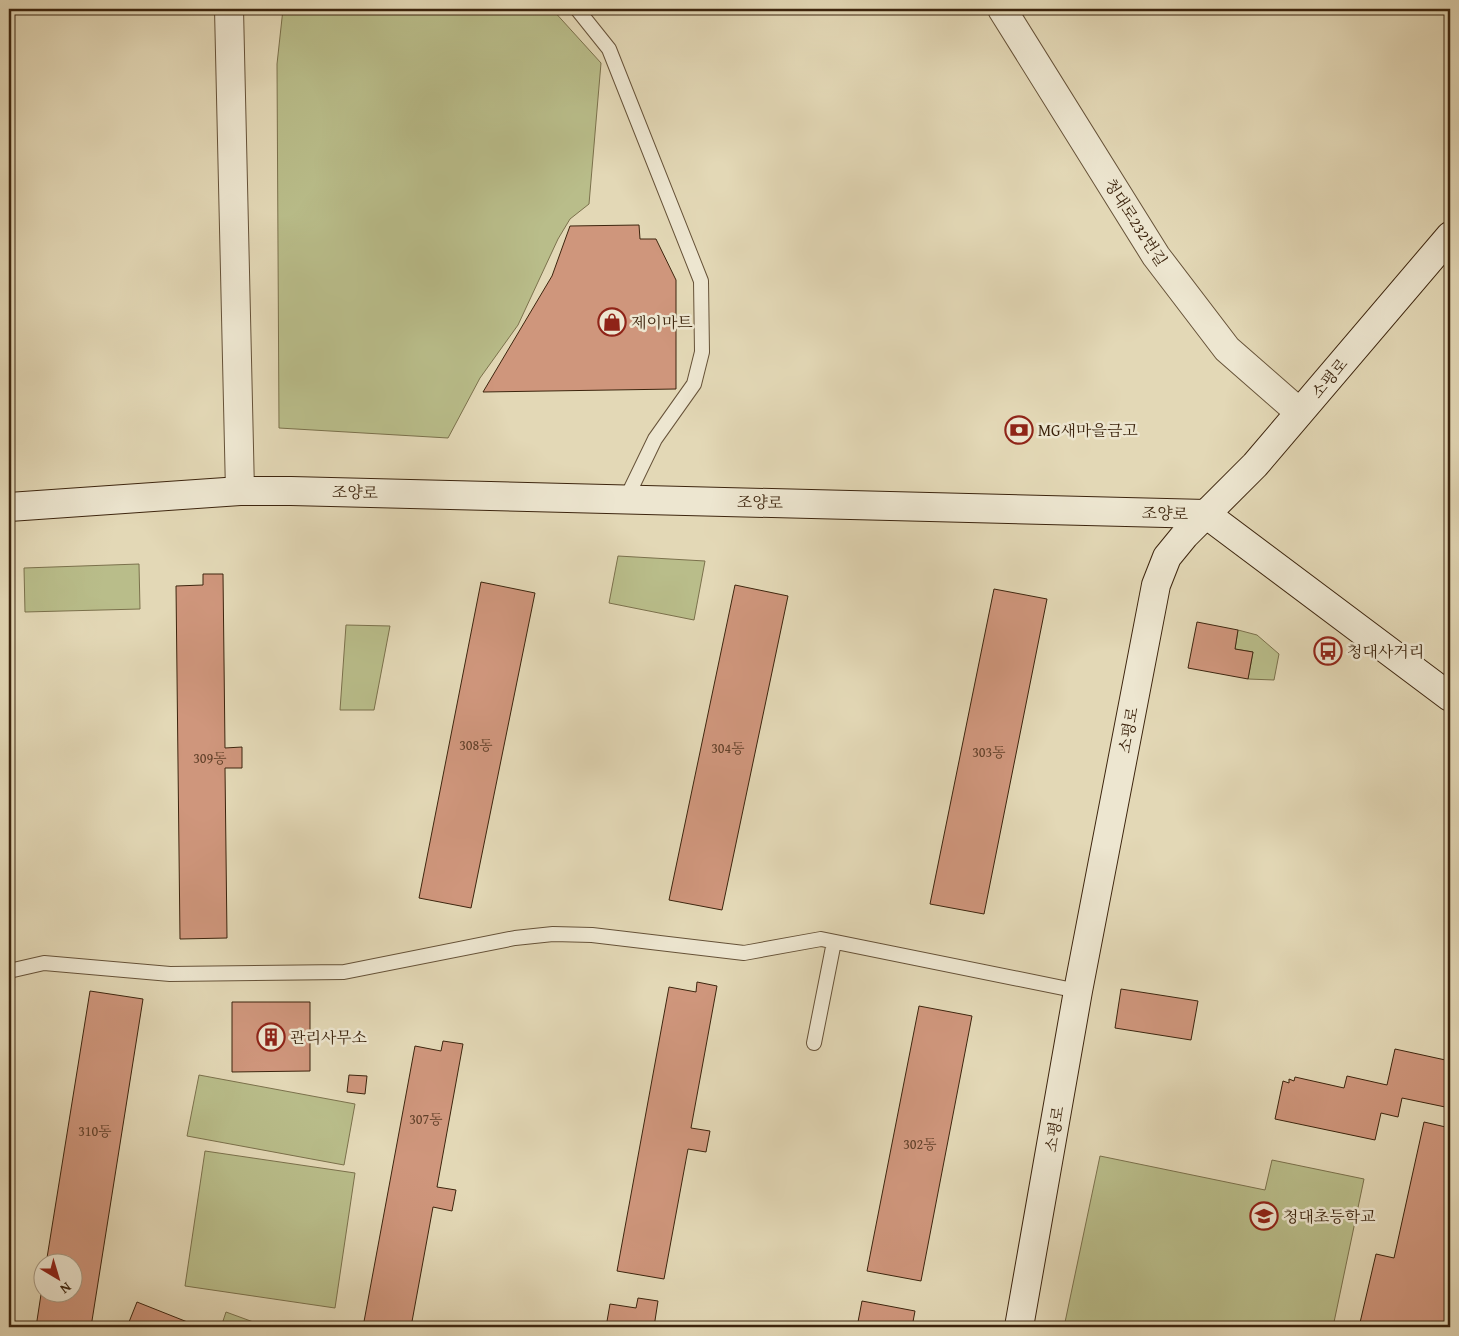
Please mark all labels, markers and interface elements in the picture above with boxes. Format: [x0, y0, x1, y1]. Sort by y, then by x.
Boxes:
street label: 청대로232번길 [1099, 173, 1173, 271]
shop icon: 제이마트 [597, 307, 627, 337]
place label: 제이마트 [631, 310, 693, 334]
street label: 소평로 [1305, 352, 1353, 403]
bank icon: MG새마을금고 [1004, 415, 1034, 445]
place label: MG새마을금고 [1038, 418, 1138, 442]
street label: 조양로 [332, 480, 379, 504]
street label: 조양로 [737, 490, 784, 514]
street label: 조양로 [1141, 500, 1189, 526]
bus stop icon: 청대사거리 [1313, 636, 1343, 666]
place label: 청대사거리 [1347, 639, 1424, 663]
street label: 소평로 [1112, 704, 1144, 755]
house number: 308동 [459, 735, 493, 755]
house number: 304동 [711, 738, 745, 758]
house number: 303동 [972, 742, 1006, 762]
house number: 309동 [193, 748, 227, 768]
building icon: 관리사무소 [256, 1022, 286, 1052]
place label: 관리사무소 [290, 1025, 367, 1049]
street label: 소평로 [1038, 1104, 1070, 1154]
house number: 307동 [409, 1109, 443, 1129]
house number: 310동 [78, 1121, 112, 1141]
house number: 302동 [903, 1134, 937, 1154]
school or university icon: 청대초등학교 [1249, 1201, 1279, 1231]
place label: 청대초등학교 [1283, 1204, 1376, 1228]
north arrow [32, 1254, 82, 1304]
text: N [56, 1277, 76, 1299]

